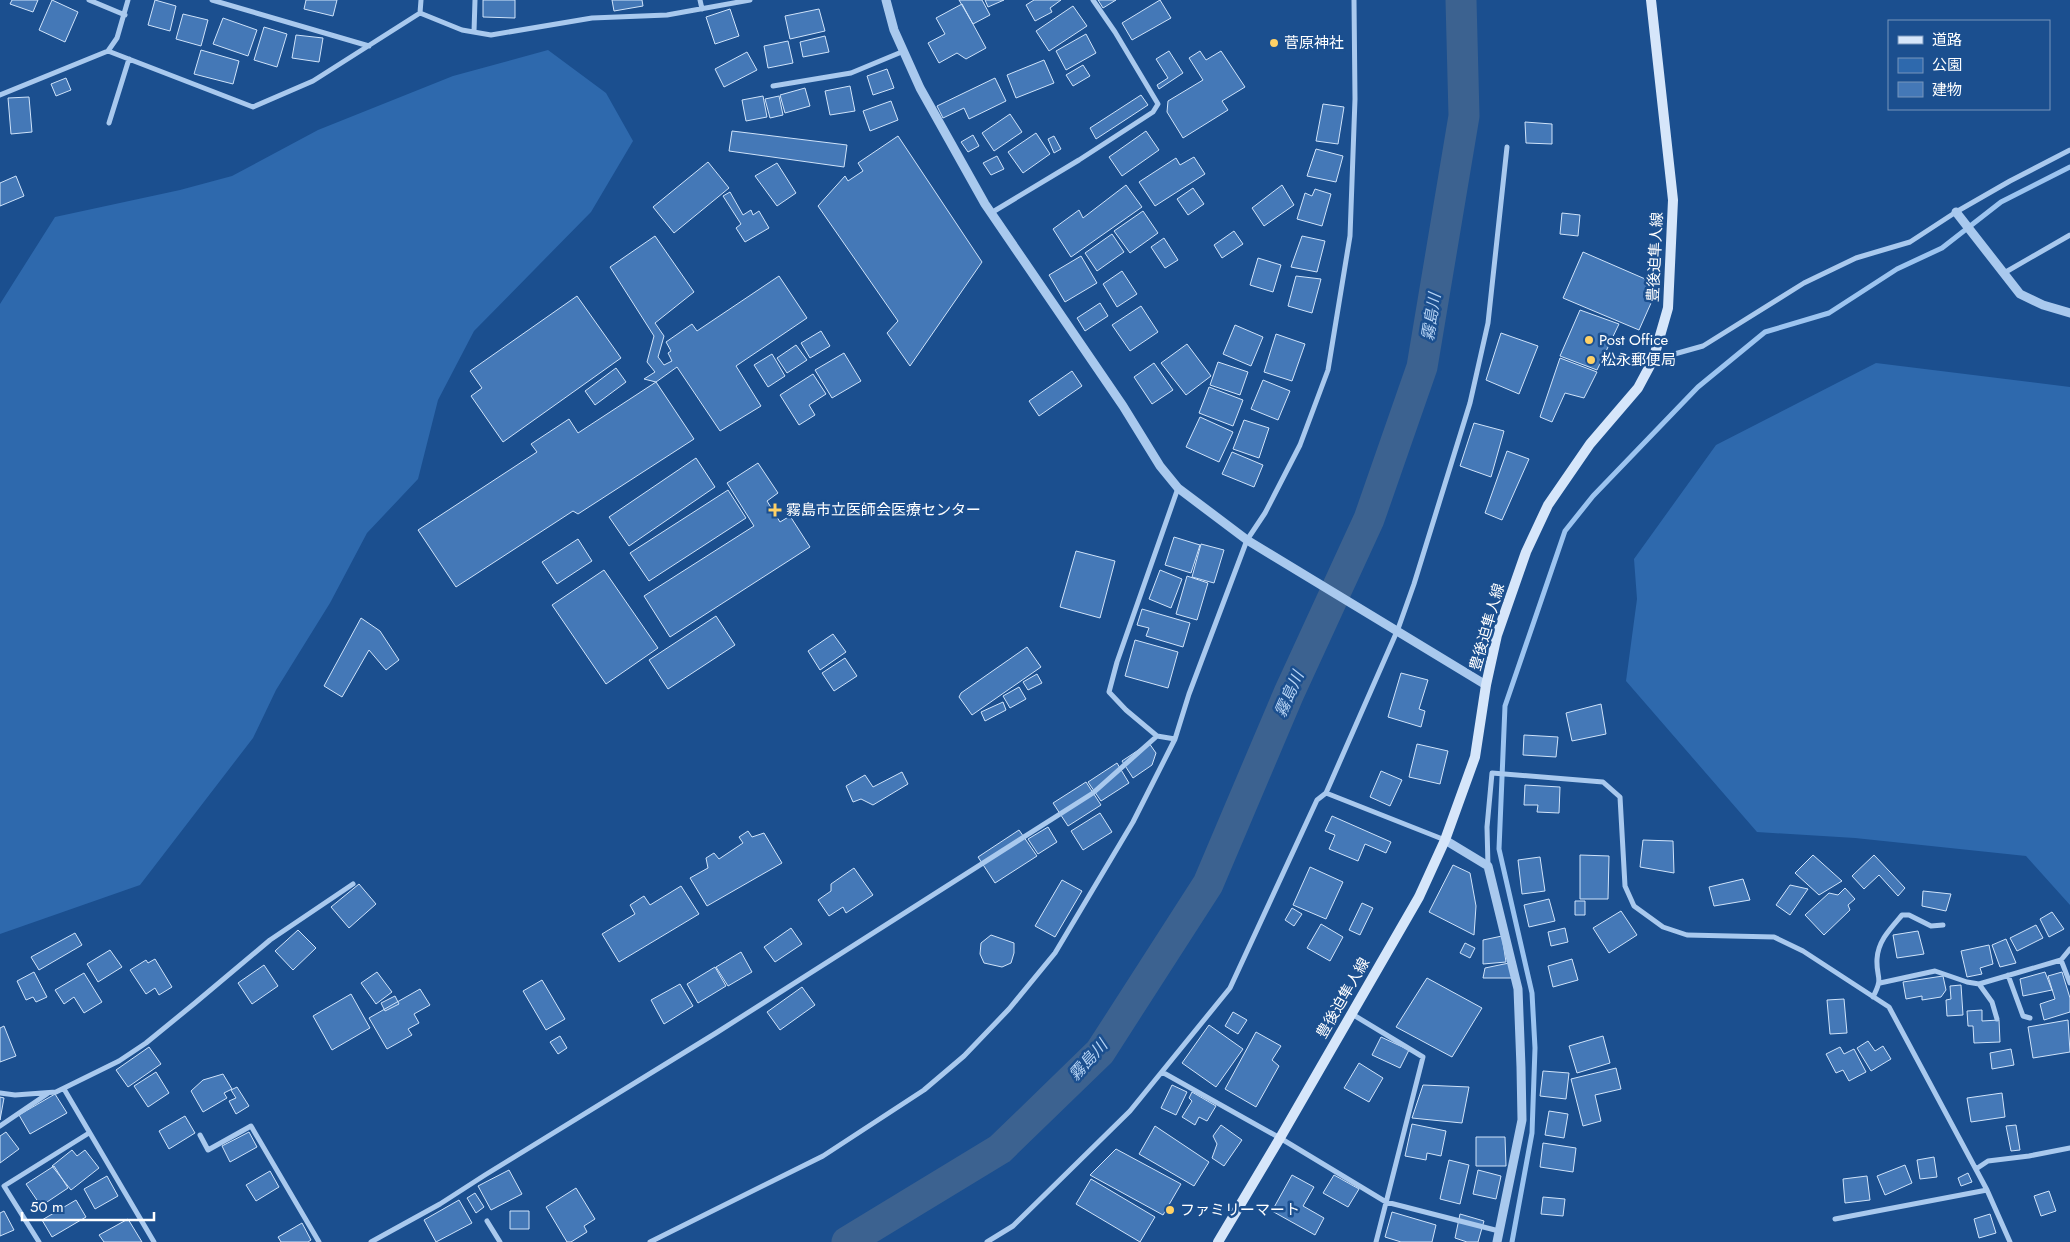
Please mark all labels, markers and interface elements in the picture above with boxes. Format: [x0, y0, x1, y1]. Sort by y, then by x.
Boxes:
legend [1888, 20, 2050, 110]
text: 道路 [1932, 29, 1962, 51]
place label: 菅原神社 [1284, 32, 1344, 54]
marker: 菅原神社 [1268, 37, 1280, 49]
text: 公園 [1932, 54, 1962, 76]
text: 建物 [1932, 79, 1962, 101]
street label: 豊後迫隼人線 [1642, 211, 1668, 303]
water label: 霧島川 [1416, 290, 1446, 343]
place label: Post Office [1599, 329, 1669, 351]
marker: Post Office [1583, 334, 1595, 346]
place label: 松永郵便局 [1601, 349, 1676, 371]
marker: 松永郵便局 [1585, 354, 1597, 366]
place label: 霧島市立医師会医療センター [786, 499, 981, 521]
marker: 霧島市立医師会医療センター [768, 503, 782, 517]
street label: 豊後迫隼人線 [1464, 581, 1510, 673]
water label: 霧島川 [1269, 666, 1310, 721]
street label: 豊後迫隼人線 [1311, 954, 1375, 1042]
water label: 霧島川 [1063, 1033, 1114, 1086]
scale bar [22, 1190, 155, 1222]
text: 50 m [30, 1196, 64, 1218]
place label: ファミリーマート [1180, 1199, 1300, 1221]
marker: ファミリーマート [1164, 1204, 1176, 1216]

